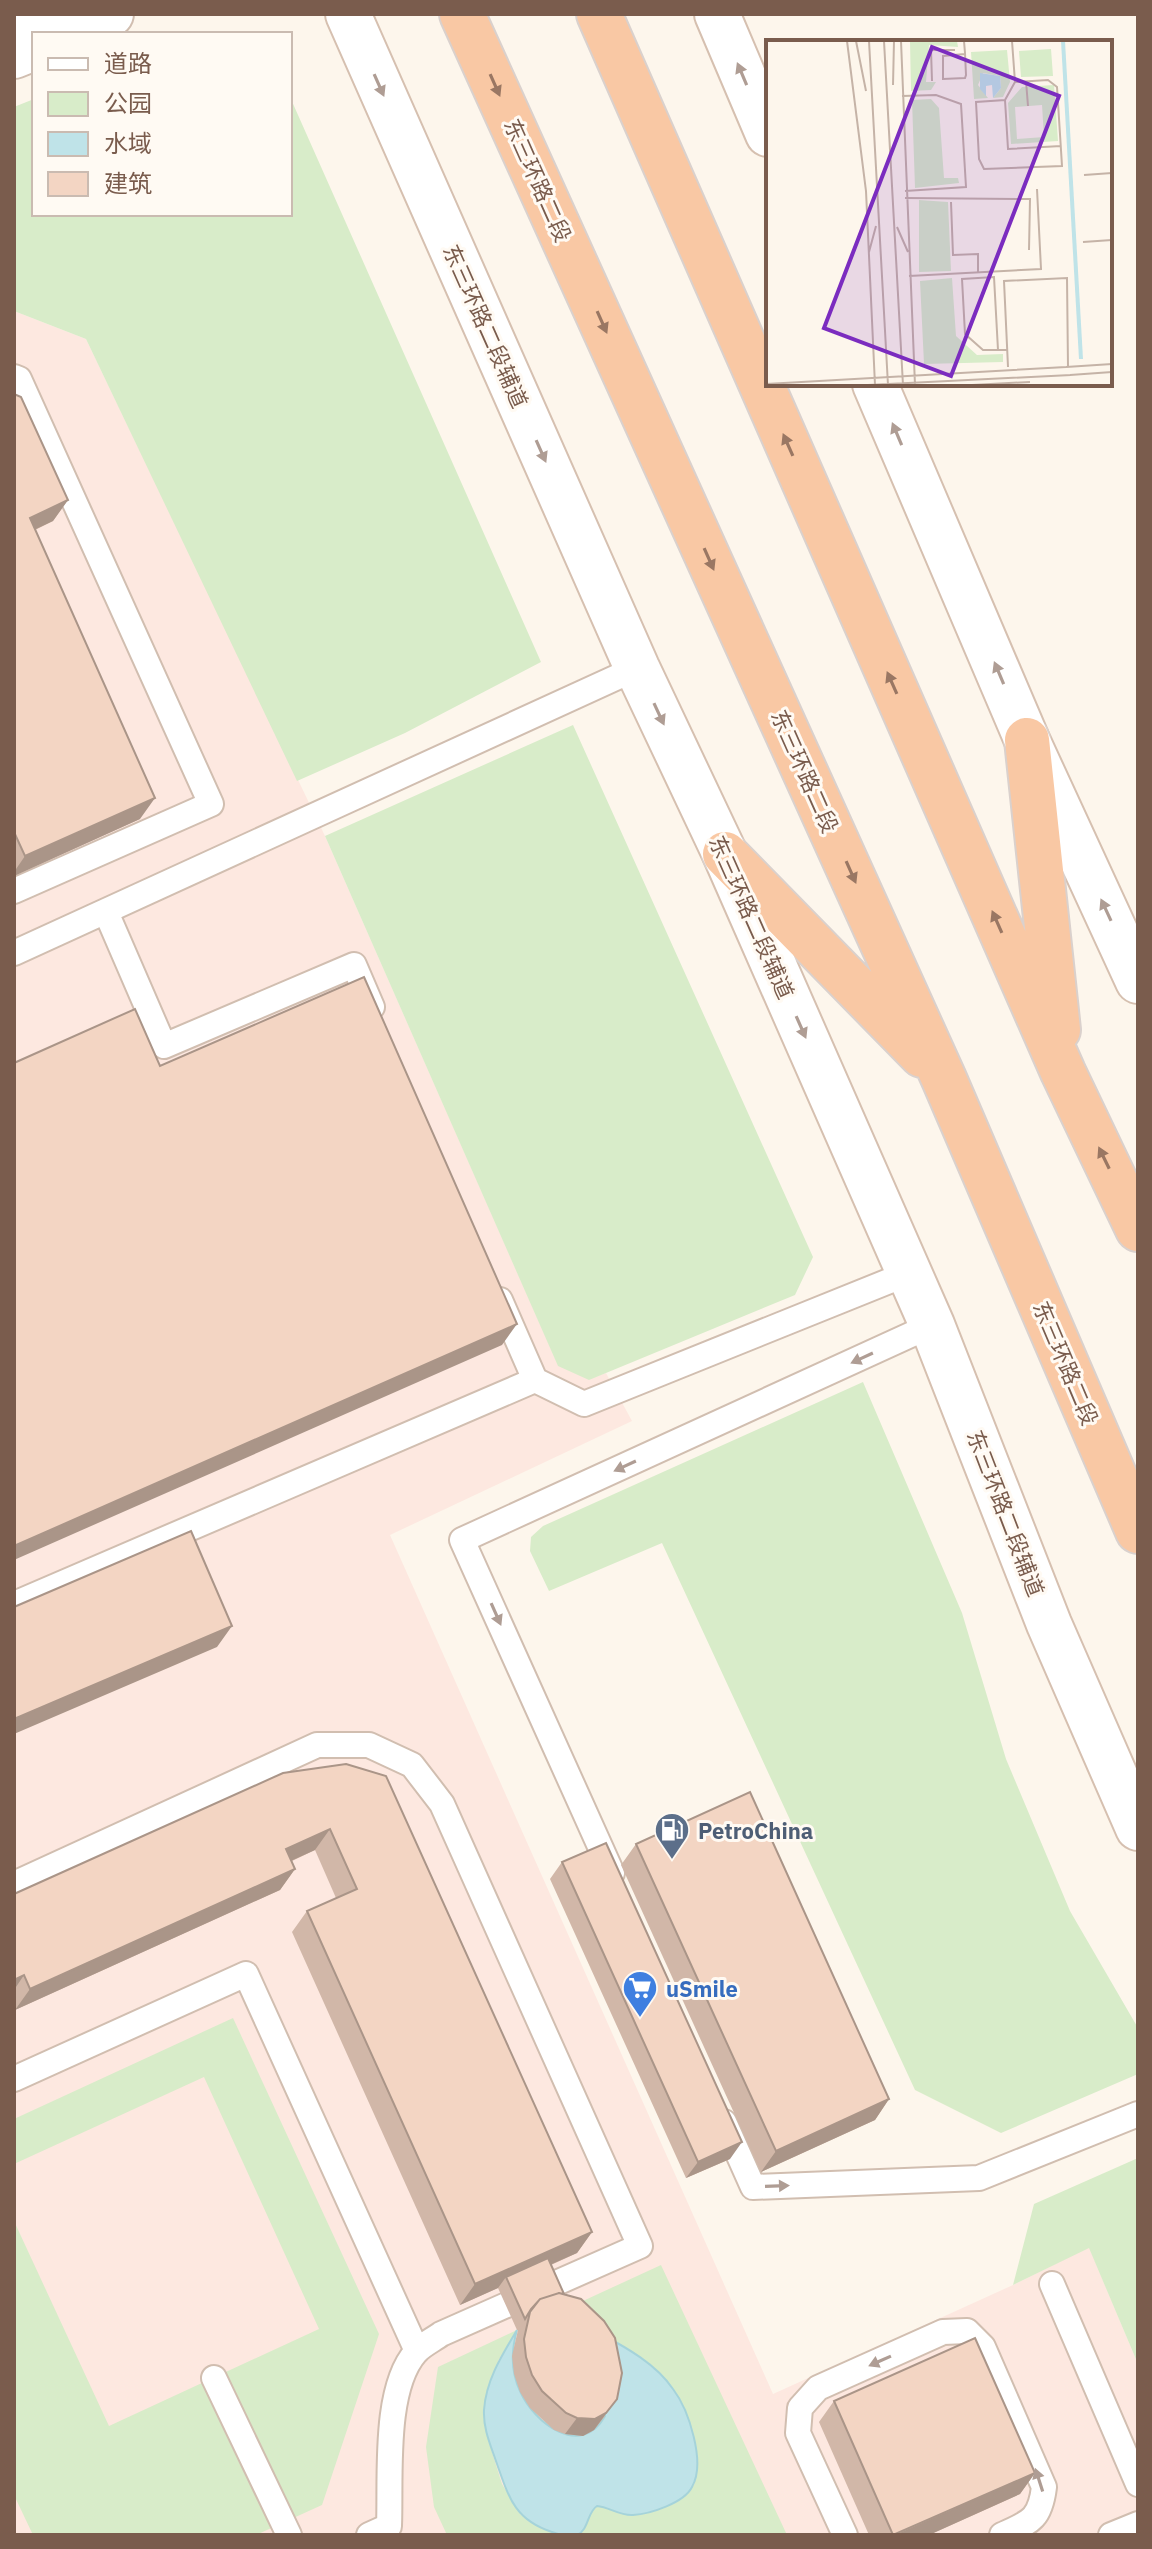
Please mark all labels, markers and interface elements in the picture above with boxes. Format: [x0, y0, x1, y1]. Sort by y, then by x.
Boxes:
legend [32, 32, 292, 216]
inset map [766, 40, 1112, 386]
text: 道路 [104, 47, 152, 79]
one-way arrow [736, 62, 749, 86]
one-way arrow [488, 73, 501, 97]
one-way arrow [373, 74, 386, 97]
text: 公园 [104, 87, 152, 119]
street label: 东三环路二段 [498, 114, 578, 246]
text: 水域 [104, 127, 152, 159]
text: 建筑 [104, 167, 152, 199]
street label: 东三环路二段辅道 [437, 240, 535, 412]
one-way arrow [595, 310, 609, 334]
one-way arrow [890, 422, 903, 446]
one-way arrow [781, 433, 795, 457]
one-way arrow [535, 439, 548, 463]
one-way arrow [702, 547, 716, 571]
one-way arrow [992, 661, 1006, 685]
one-way arrow [886, 672, 899, 695]
one-way arrow [652, 702, 666, 726]
street label: 东三环路二段 [765, 705, 845, 837]
street label: 东三环路二段辅道 [703, 831, 801, 1003]
one-way arrow [844, 860, 858, 884]
one-way arrow [1099, 899, 1112, 922]
one-way arrow [990, 910, 1003, 933]
one-way arrow [794, 1015, 808, 1039]
one-way arrow [1097, 1147, 1111, 1170]
street label: 东三环路二段 [1027, 1297, 1105, 1429]
one-way arrow [850, 1351, 873, 1364]
street label: 东三环路二段辅道 [961, 1426, 1051, 1600]
one-way arrow [613, 1459, 637, 1473]
one-way arrow [489, 1602, 502, 1626]
fuel station icon: PetroChina [653, 1811, 691, 1861]
place label: PetroChina [698, 1816, 813, 1845]
supermarket icon: uSmile [621, 1969, 659, 2019]
place label: uSmile [666, 1974, 738, 2003]
one-way arrow [765, 2180, 790, 2193]
one-way arrow [868, 2354, 892, 2367]
one-way arrow [1032, 2468, 1045, 2492]

